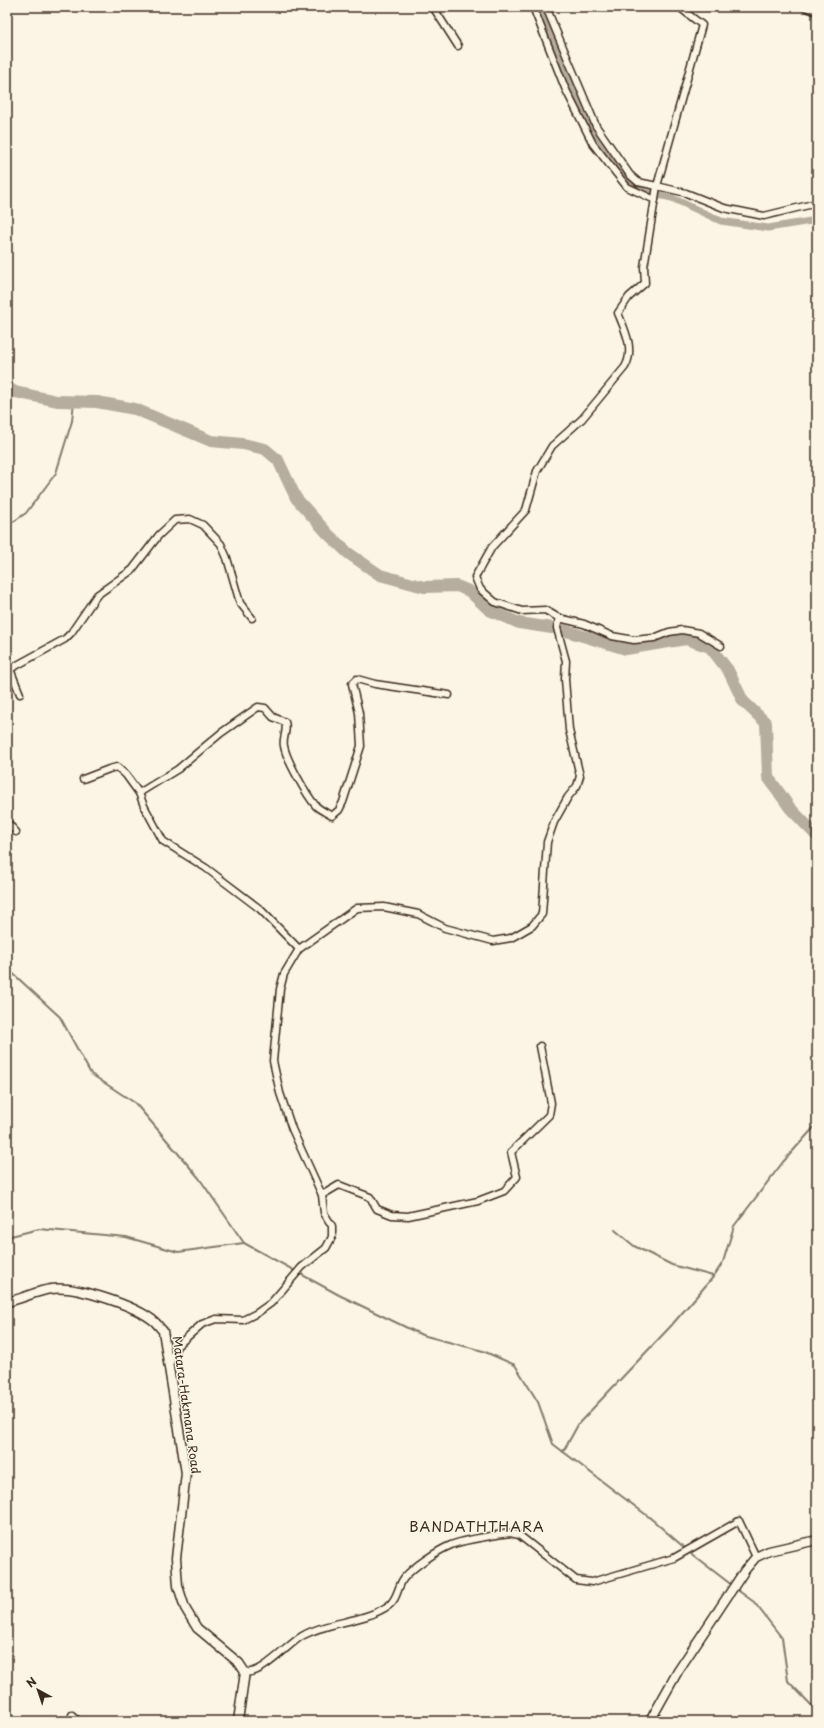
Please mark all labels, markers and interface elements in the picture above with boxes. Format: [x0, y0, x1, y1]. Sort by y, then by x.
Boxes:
street label: Matara-Hakmana Road [168, 1335, 206, 1475]
district label: BANDATHTHARA [409, 1516, 545, 1537]
north arrow [18, 1670, 58, 1710]
text: N [22, 1672, 40, 1691]

